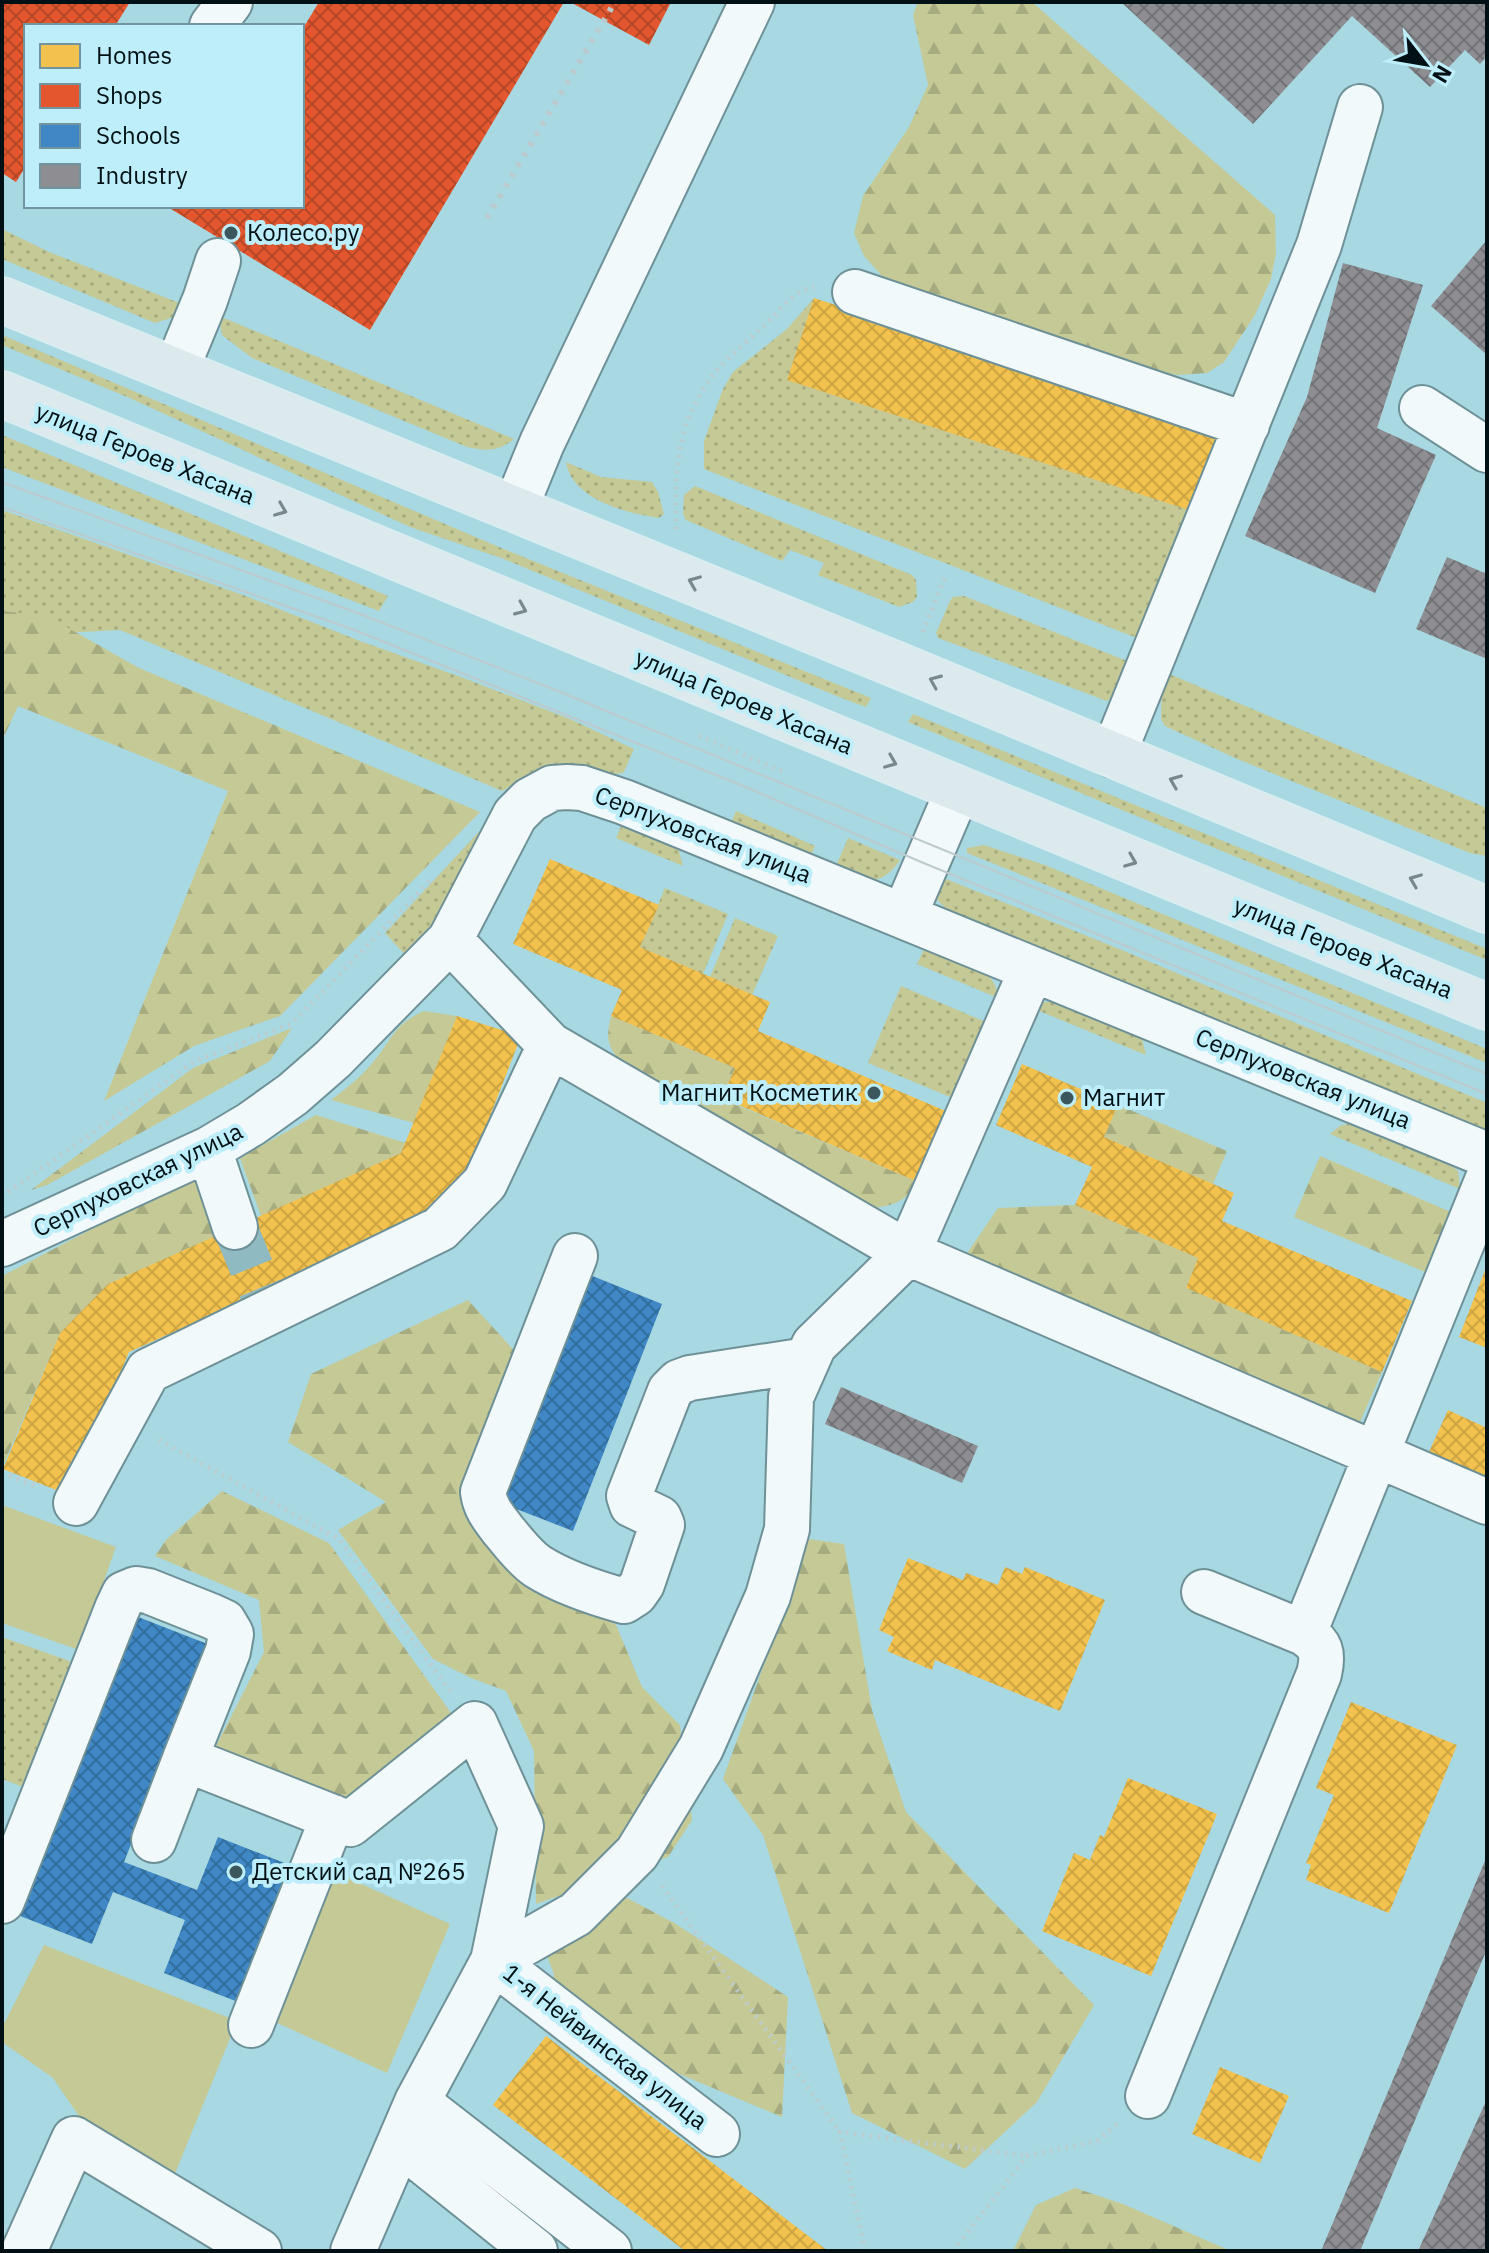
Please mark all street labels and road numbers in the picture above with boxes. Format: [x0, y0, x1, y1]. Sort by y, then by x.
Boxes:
street label: улица Героев Хасана [31, 394, 260, 512]
street label: улица Героев Хасана [631, 641, 858, 762]
street label: Серпуховская улица [591, 778, 816, 890]
street label: улица Героев Хасана [1229, 888, 1458, 1006]
street label: Серпуховская улица [1191, 1020, 1416, 1136]
street label: Серпуховская улица [28, 1114, 248, 1244]
street label: 1-я Нейвинская улица [497, 1956, 715, 2136]

